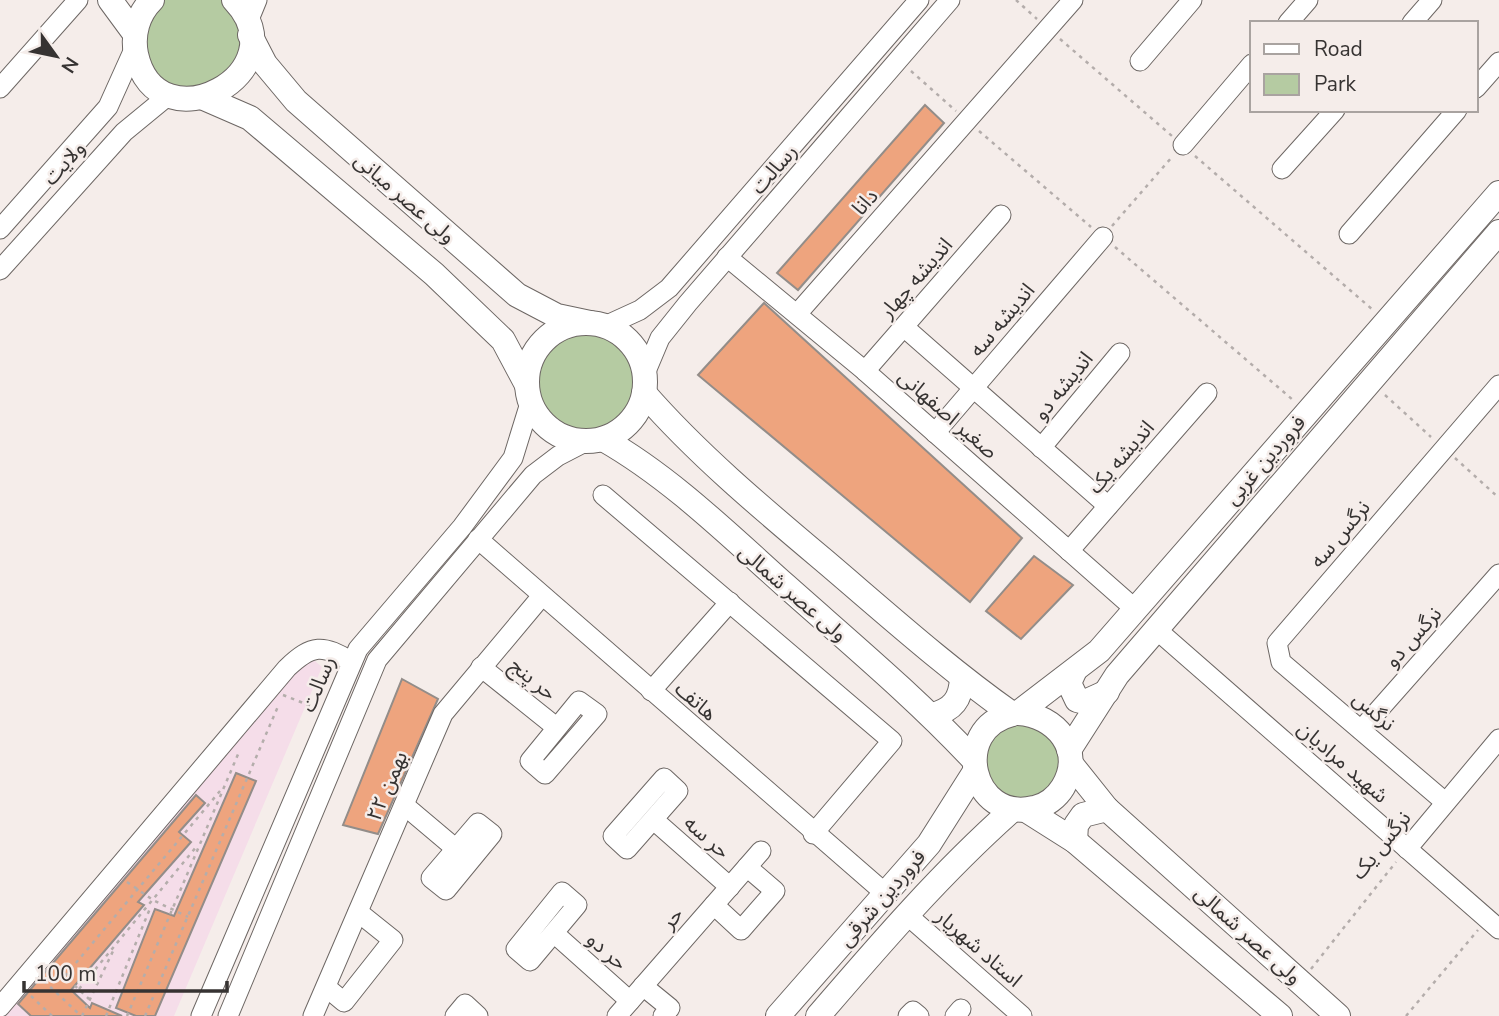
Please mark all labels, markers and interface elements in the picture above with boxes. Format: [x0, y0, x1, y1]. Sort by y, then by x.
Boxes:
north arrow [21, 21, 91, 91]
legend [1250, 21, 1478, 112]
text: Road [1314, 35, 1363, 63]
text: N [55, 52, 84, 78]
text: Park [1314, 70, 1356, 98]
street label: ولایت [37, 135, 91, 191]
street label: رسالت [744, 138, 804, 200]
street label: ولی عصر میانی [348, 146, 462, 250]
street label: دانا [846, 183, 884, 221]
street label: اندیشه چهار [873, 232, 959, 325]
street label: اندیشه سه [963, 277, 1041, 363]
street label: اندیشه دو [1027, 346, 1099, 426]
street label: صغیر اصفهانی [892, 363, 1004, 465]
street label: فروردین غربی [1218, 409, 1312, 511]
street label: اندیشه یک [1081, 414, 1161, 500]
street label: نرگس سه [1303, 494, 1377, 574]
street label: ولی عصر شمالی [733, 538, 853, 648]
street label: نرگس دو [1378, 600, 1448, 674]
street label: حر پنج [503, 651, 562, 707]
street label: رسالت [294, 652, 342, 716]
street label: هاتف [669, 675, 723, 727]
street label: نرگس [1347, 685, 1401, 737]
street label: شهید مرادیان [1292, 715, 1394, 809]
street label: ۲۲ بهمن [360, 747, 414, 825]
street label: نرگس یک [1345, 805, 1417, 885]
street label: حر سه [678, 809, 736, 865]
street label: فروردین شرقی [832, 843, 932, 953]
street label: ولی عصر شمالی [1188, 879, 1308, 991]
street label: حر [654, 901, 689, 936]
street label: استاد شهریار [929, 902, 1028, 993]
street label: حر دو [581, 926, 633, 976]
scale bar [24, 950, 228, 994]
text: 100 m [35, 960, 96, 988]

